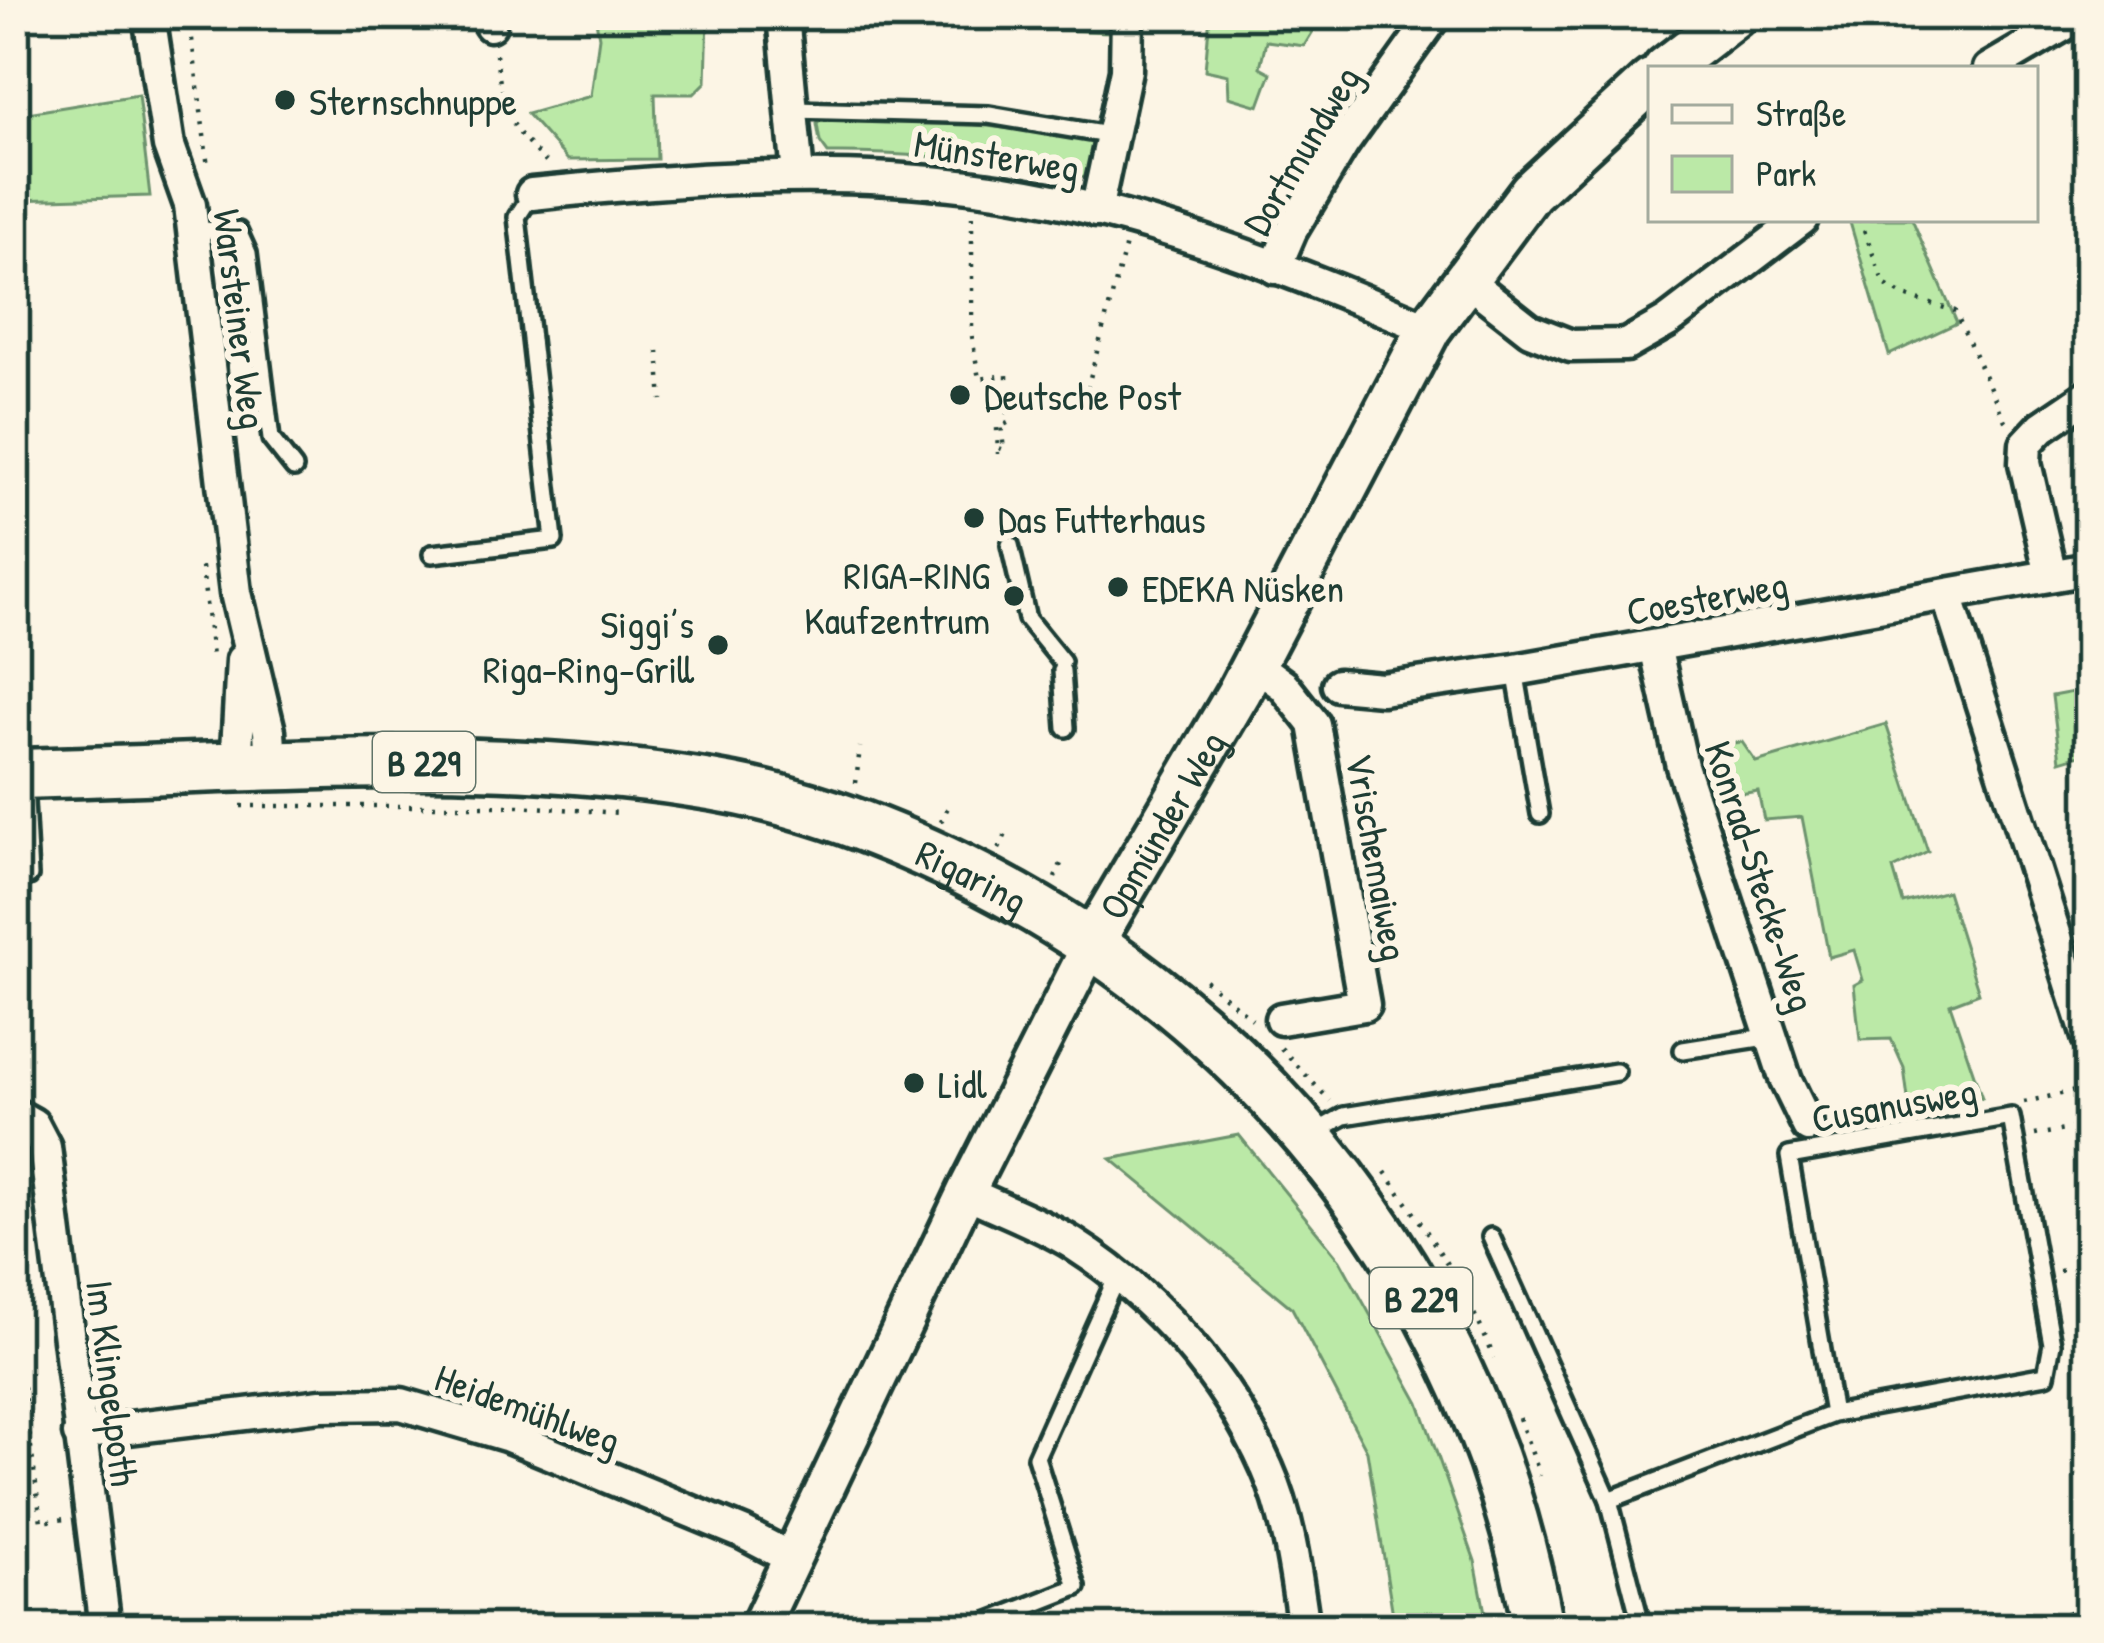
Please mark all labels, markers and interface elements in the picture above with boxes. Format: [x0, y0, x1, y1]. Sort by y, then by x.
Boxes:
street label: Dortmundweg [1230, 56, 1372, 244]
legend [1648, 66, 2038, 222]
place label: Sternschnuppe [309, 74, 517, 127]
marker: Sternschnuppe [272, 87, 298, 113]
text: Straße [1756, 88, 1846, 137]
street label: Münsterweg [911, 116, 1083, 194]
text: Park [1756, 148, 1816, 197]
street label: Warsteiner Weg [201, 206, 281, 432]
place label: Deutsche Post [984, 369, 1182, 422]
marker: Deutsche Post [947, 382, 973, 408]
place label: Das Futterhaus [998, 492, 1206, 545]
marker: Das Futterhaus [961, 505, 987, 531]
place label: RIGA-RING Kaufzentrum [804, 548, 990, 646]
street label: Coesterweg [1622, 557, 1792, 637]
place label: EDEKA Nüsken [1142, 561, 1344, 614]
marker: EDEKA Nüsken [1105, 574, 1131, 600]
marker: RIGA-RING Kaufzentrum [1001, 583, 1027, 609]
place label: Siggi’s Riga-Ring-Grill [483, 597, 694, 695]
marker: Siggi’s Riga-Ring-Grill [705, 632, 731, 658]
street label: Opmünder Weg [1085, 721, 1237, 928]
road number: B 229 [373, 732, 475, 792]
street label: Konrad-Stecke-Weg [1692, 734, 1830, 1018]
street label: Vrischemaiweg [1334, 749, 1422, 965]
street label: Rigaring [908, 825, 1038, 926]
place label: Lidl [938, 1057, 987, 1110]
street label: Cusanusweg [1807, 1063, 1981, 1145]
marker: Lidl [901, 1070, 927, 1096]
road number: B 229 [1370, 1268, 1472, 1328]
street label: Im Klingelpoth [74, 1277, 152, 1489]
street label: Heidemühlweg [428, 1350, 628, 1466]

